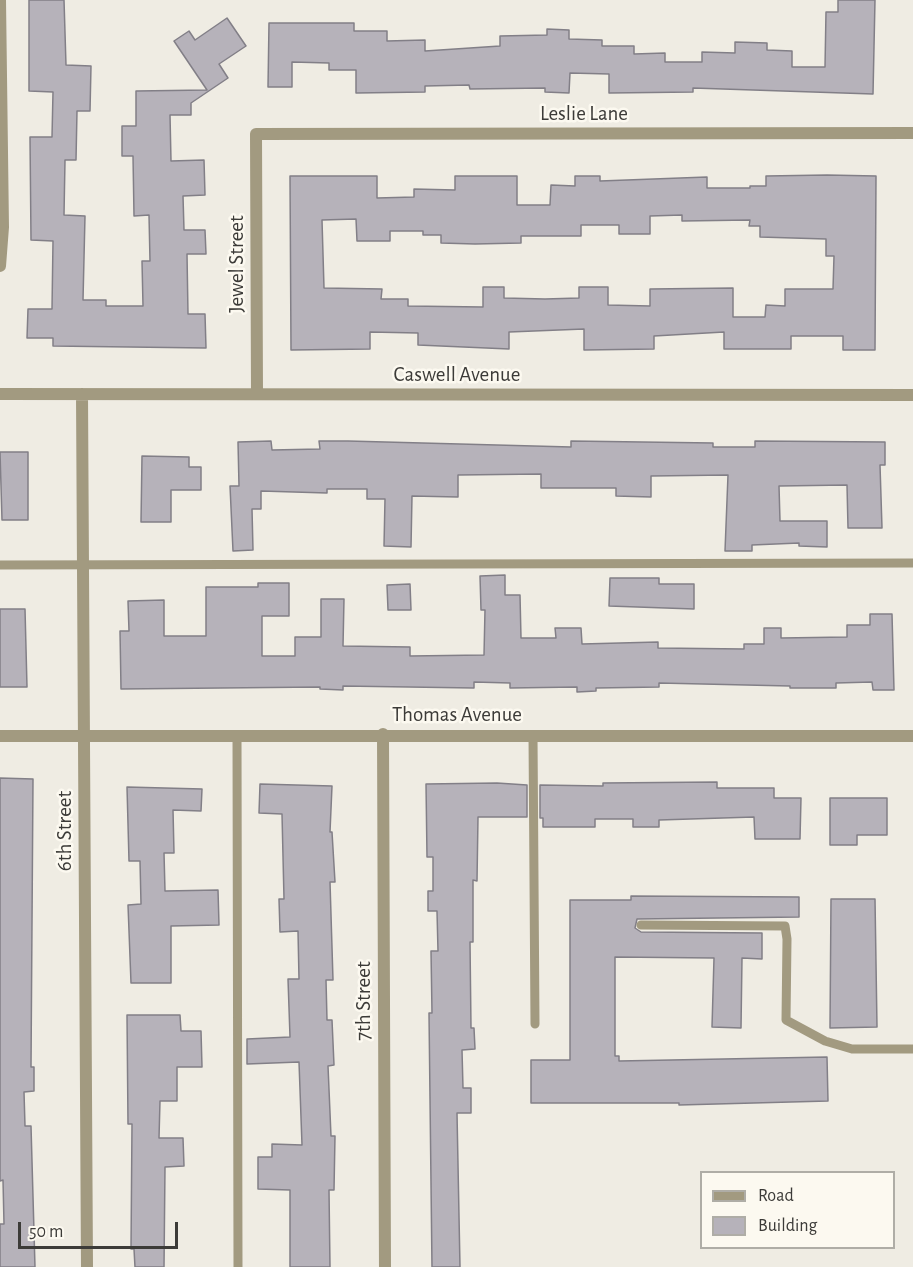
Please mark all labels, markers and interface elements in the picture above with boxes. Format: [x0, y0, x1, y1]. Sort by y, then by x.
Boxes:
street label: Leslie Lane [540, 101, 628, 127]
street label: Jewel Street [224, 215, 250, 313]
street label: Caswell Avenue [394, 362, 520, 388]
street label: Thomas Avenue [392, 702, 522, 728]
street label: 6th Street [52, 791, 78, 871]
street label: 7th Street [351, 961, 377, 1041]
legend [700, 1171, 895, 1249]
text: Road [758, 1187, 794, 1205]
scale bar [21, 1210, 182, 1248]
text: Building [758, 1217, 817, 1235]
text: 50 m [29, 1223, 63, 1241]

